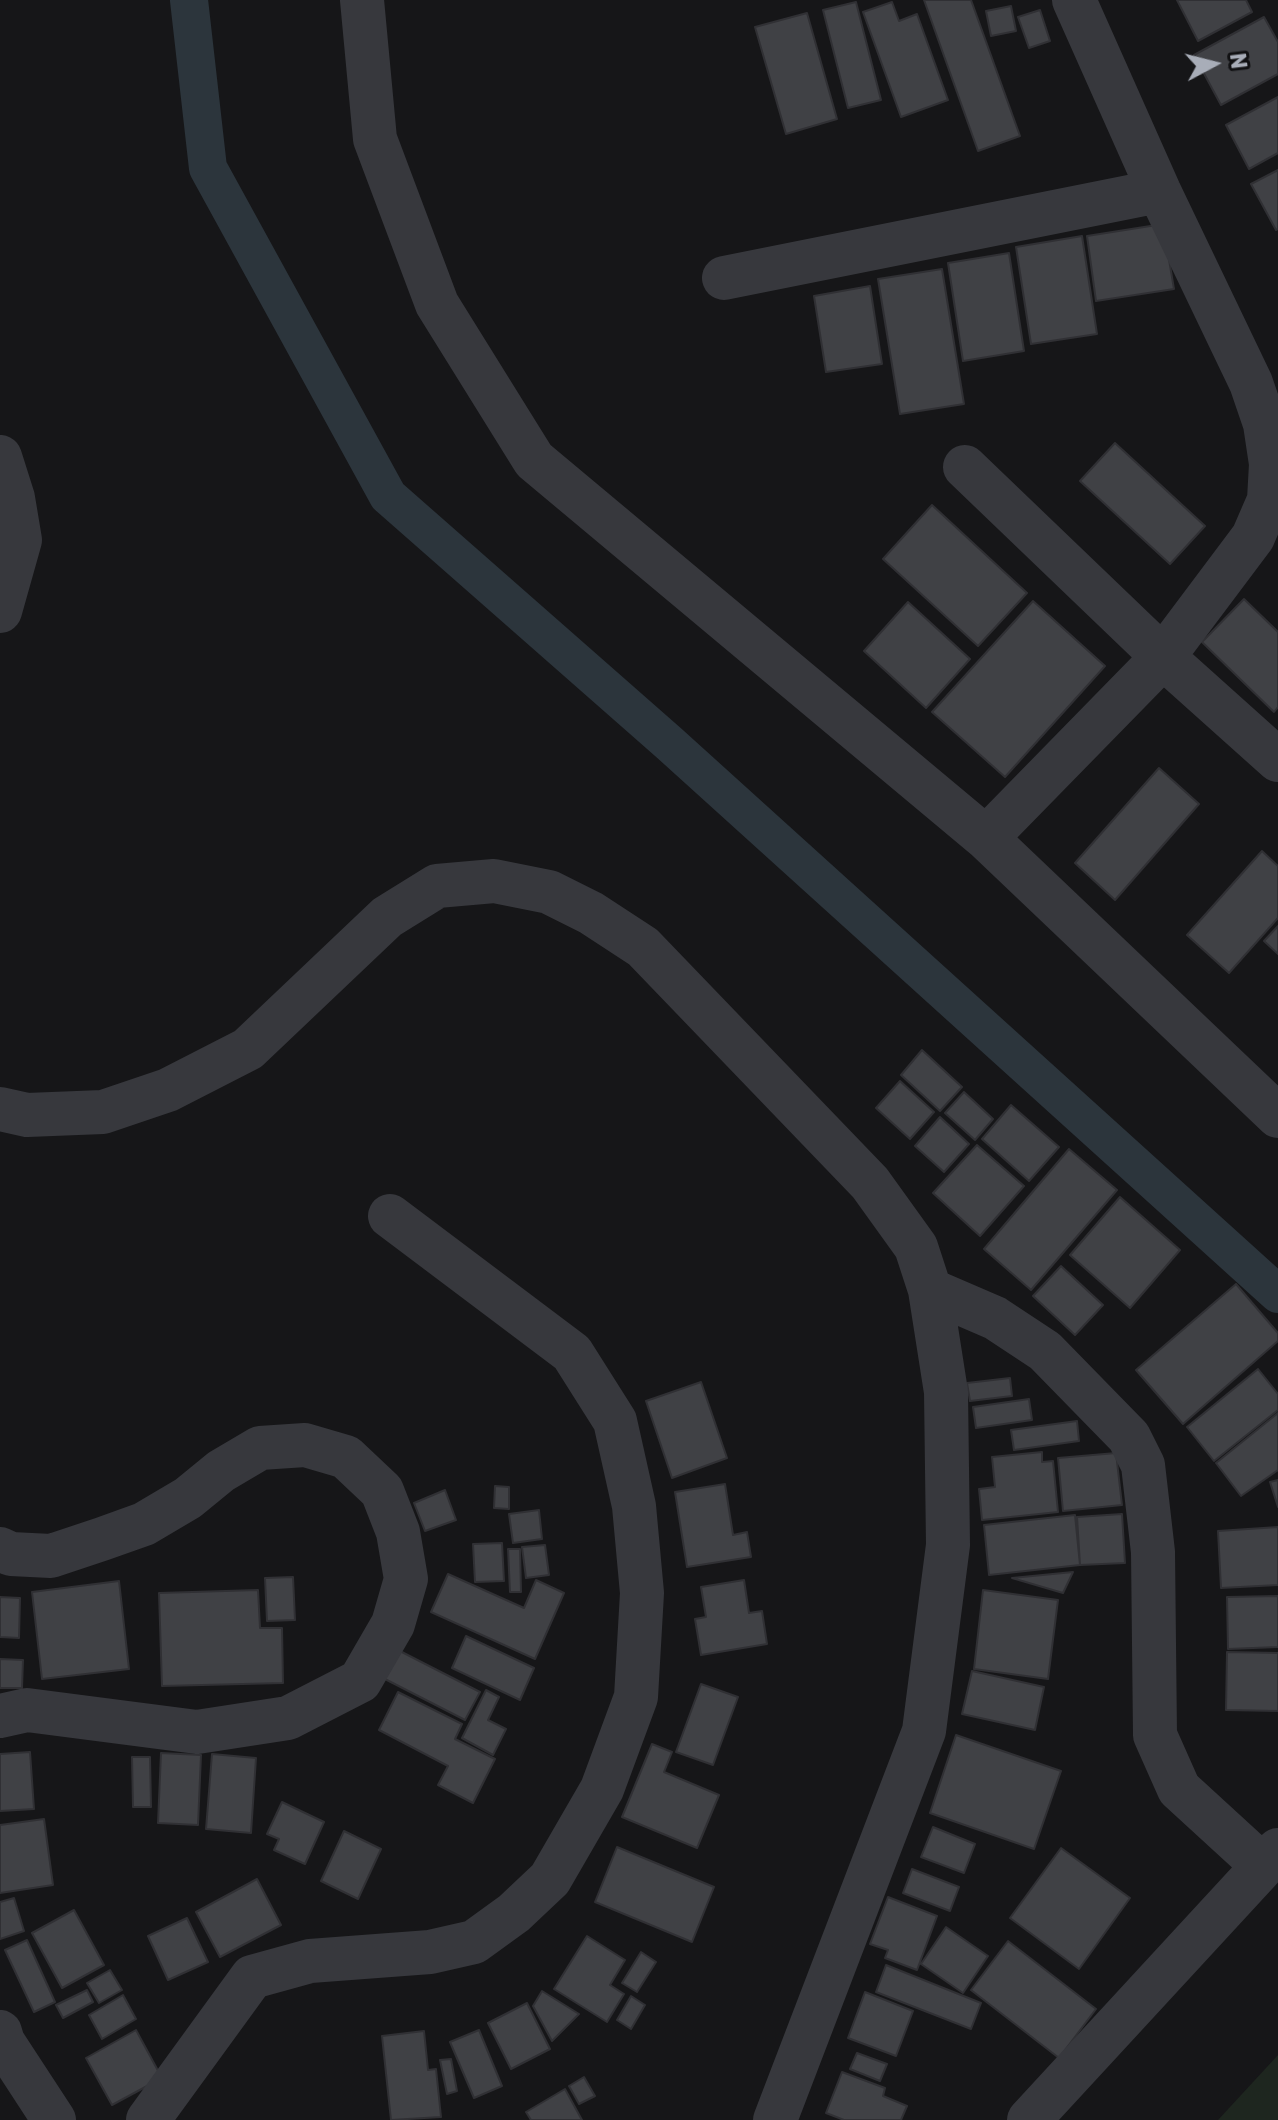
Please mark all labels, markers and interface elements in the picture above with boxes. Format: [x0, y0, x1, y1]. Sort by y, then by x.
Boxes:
north arrow [1174, 24, 1254, 104]
text: N [1224, 52, 1253, 71]

